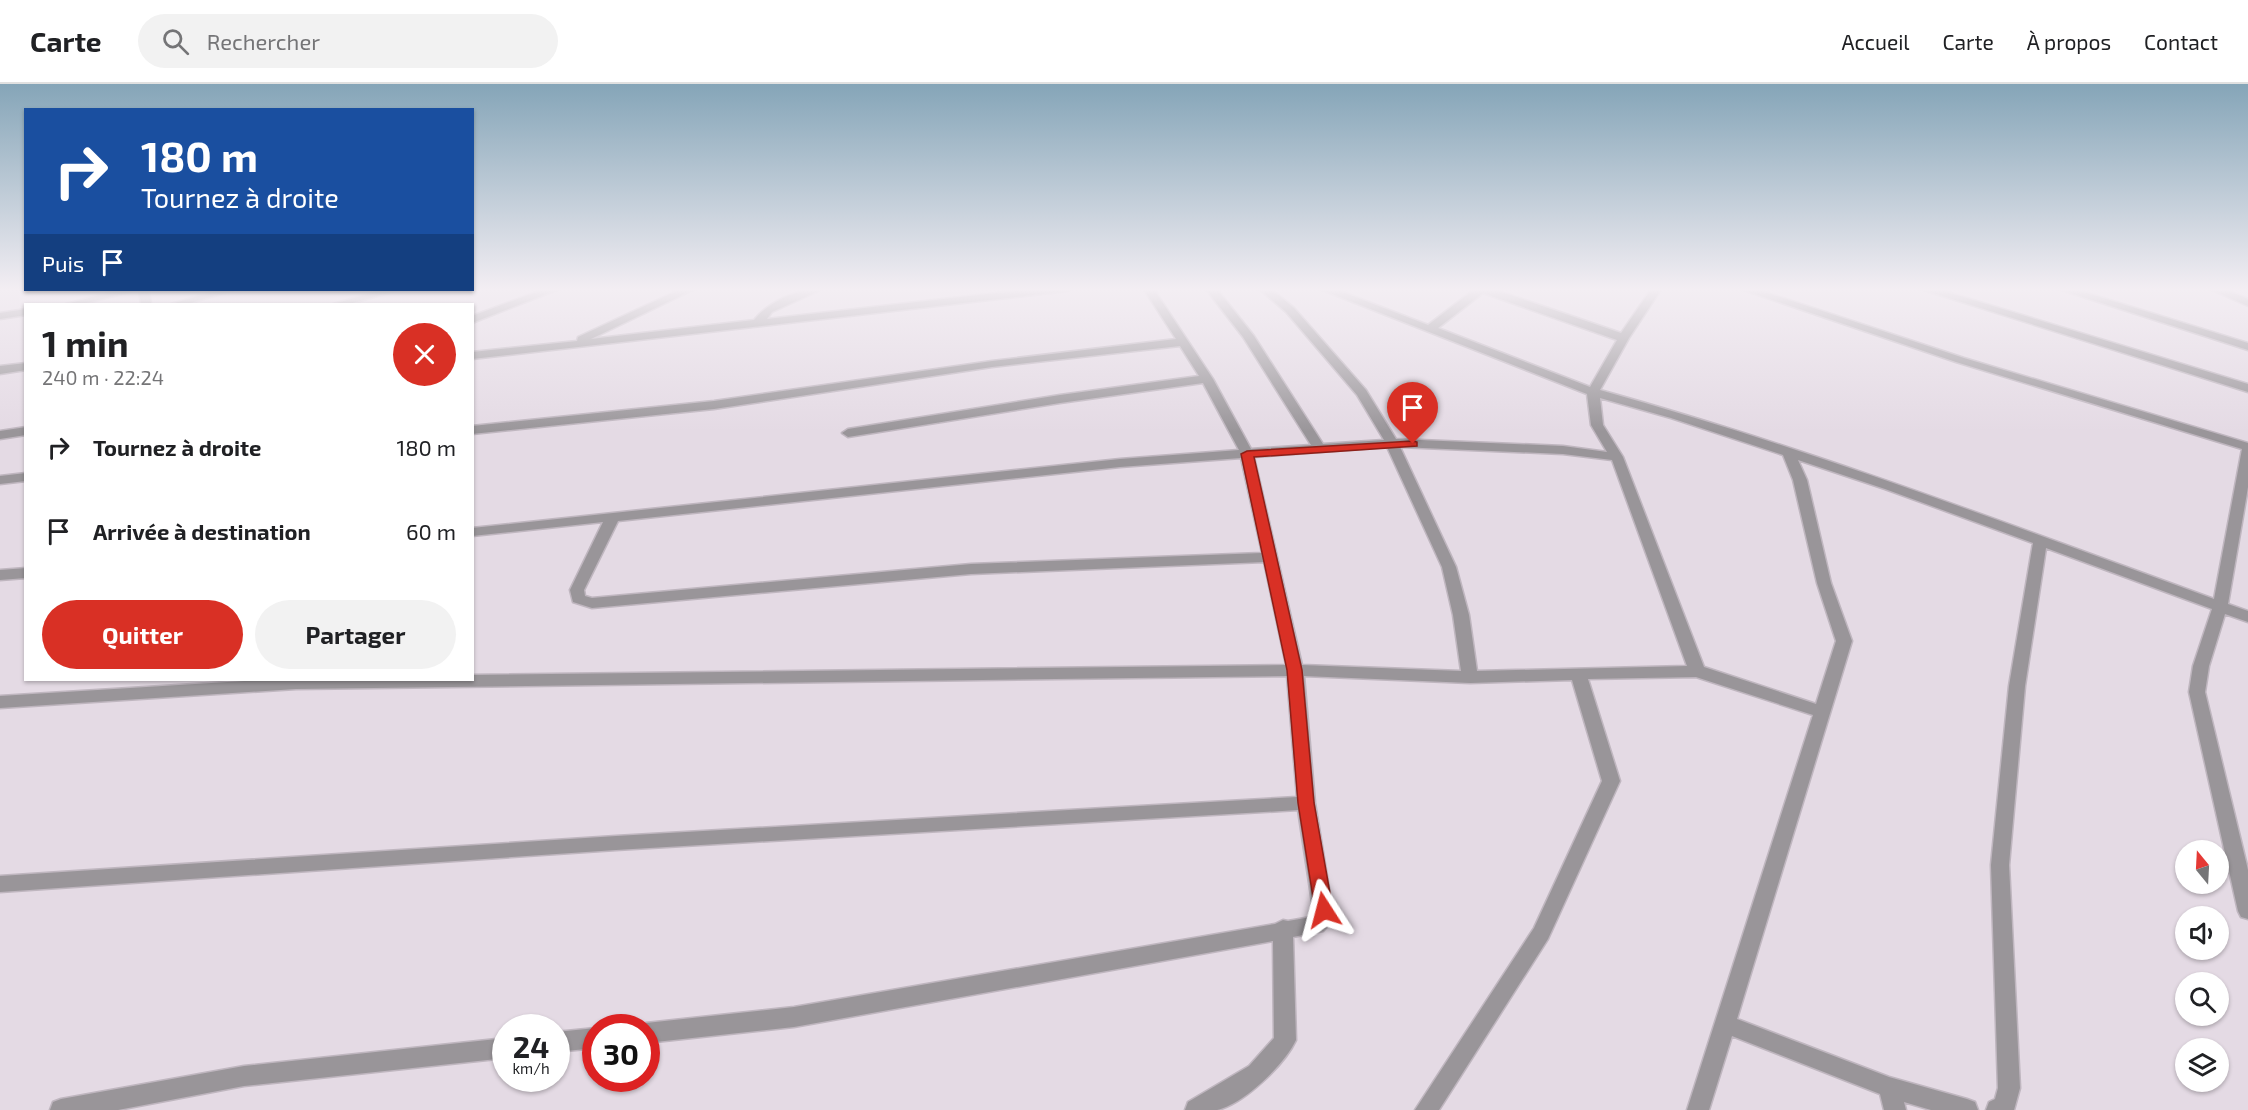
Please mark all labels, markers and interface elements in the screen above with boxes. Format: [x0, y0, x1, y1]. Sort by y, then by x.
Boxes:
search box [138, 14, 558, 68]
text: Carte [30, 24, 102, 58]
icon: search [159, 25, 192, 58]
text: Rechercher [207, 28, 320, 54]
text: Accueil [1841, 29, 1910, 54]
text: Carte [1943, 29, 1994, 54]
text: À propos [2027, 29, 2111, 54]
text: Contact [2144, 29, 2218, 54]
text: 180 m [141, 130, 258, 180]
icon: right [42, 132, 120, 210]
text: Tournez à droite [141, 181, 339, 213]
icon: arrive [96, 246, 129, 279]
text: Puis [42, 250, 84, 276]
text: 1 min [42, 321, 129, 364]
button: close [393, 323, 456, 386]
text: 240 m · 22:24 [42, 365, 164, 389]
pin [1387, 382, 1438, 444]
icon: arrive [1396, 391, 1429, 424]
icon: right [42, 431, 75, 464]
text: Tournez à droite [93, 434, 262, 460]
text: 180 m [396, 434, 456, 460]
icon: arrive [42, 515, 75, 548]
text: Arrivée à destination [93, 518, 311, 544]
text: 60 m [406, 518, 456, 544]
button: Quitter [42, 600, 243, 669]
button: Partager [255, 600, 456, 669]
north arrow [2175, 840, 2229, 894]
map controls [2175, 840, 2229, 1092]
position arrow [1292, 878, 1356, 942]
button: sound [2175, 906, 2229, 960]
button: search [2175, 972, 2229, 1026]
speed limit sign: 30 [582, 1014, 660, 1092]
text: 24 [513, 1028, 549, 1064]
button: layers [2175, 1038, 2229, 1092]
text: km/h [512, 1059, 550, 1077]

